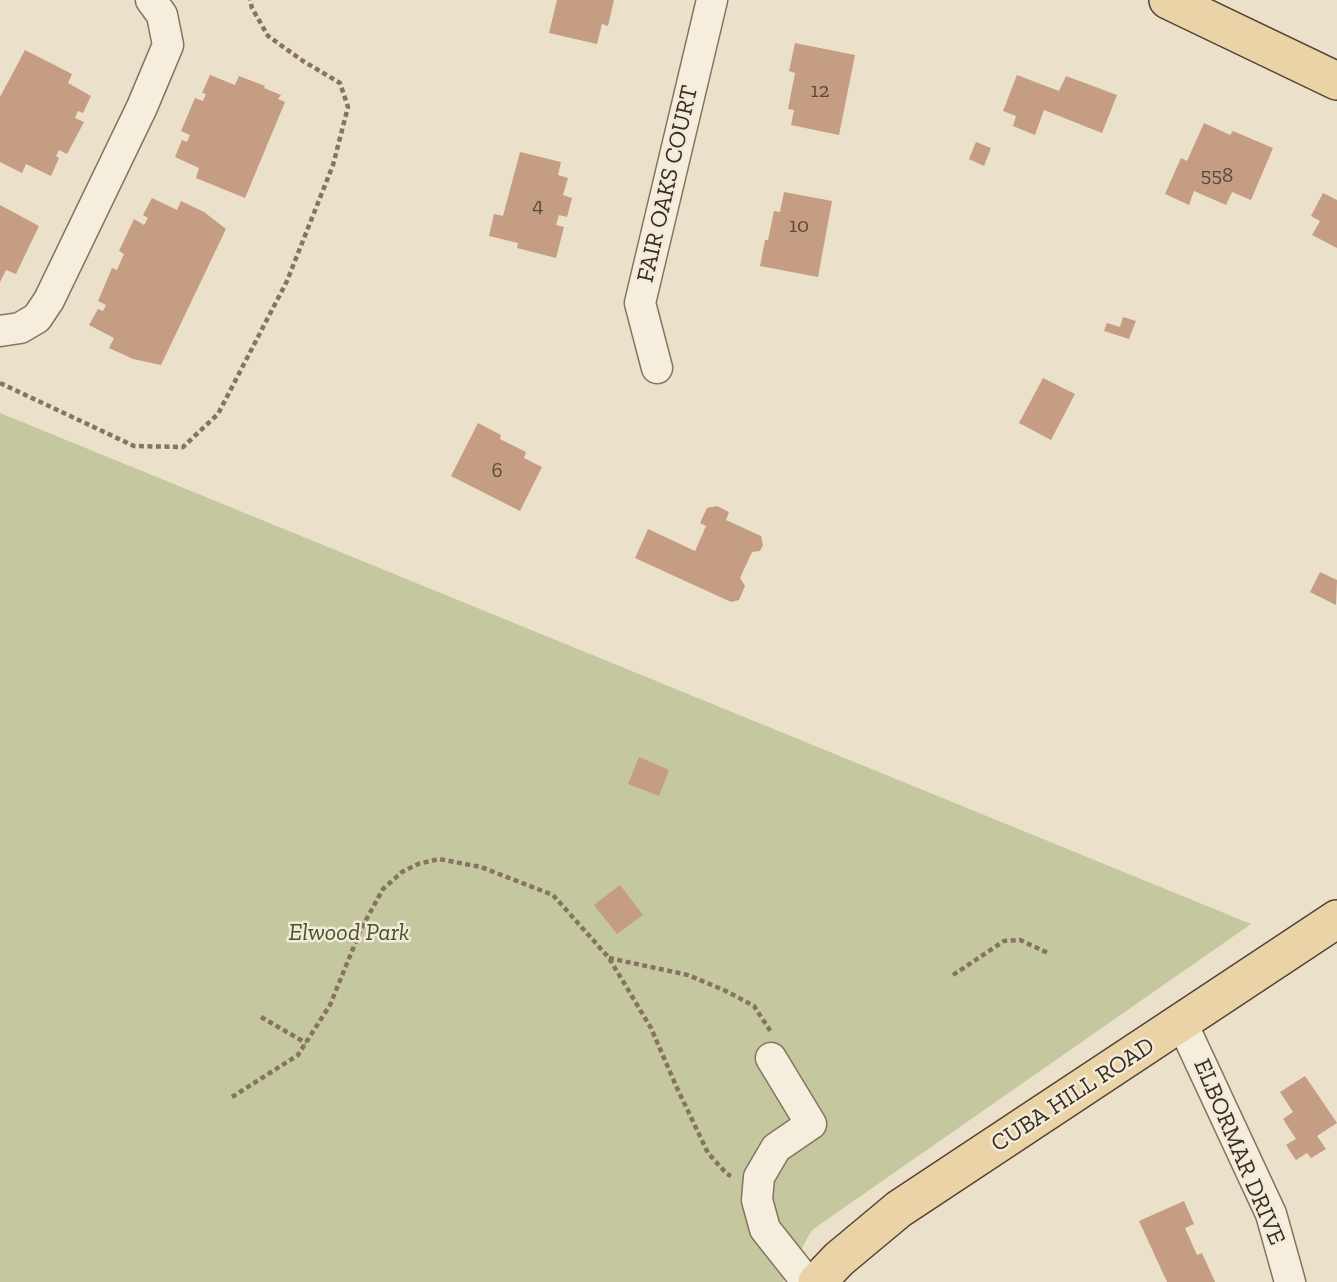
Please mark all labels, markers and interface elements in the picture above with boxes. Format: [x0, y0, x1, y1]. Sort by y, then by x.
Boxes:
house number: 12 [811, 78, 829, 104]
street label: FAIR OAKS COURT [631, 83, 705, 285]
house number: 558 [1201, 163, 1233, 189]
house number: 4 [532, 193, 544, 219]
house number: 10 [789, 213, 809, 239]
house number: 6 [491, 458, 503, 484]
park label: Elwood Park [288, 919, 410, 947]
street label: CUBA HILL ROAD [986, 1031, 1160, 1159]
street label: ELBORMAR DRIVE [1187, 1055, 1291, 1249]

